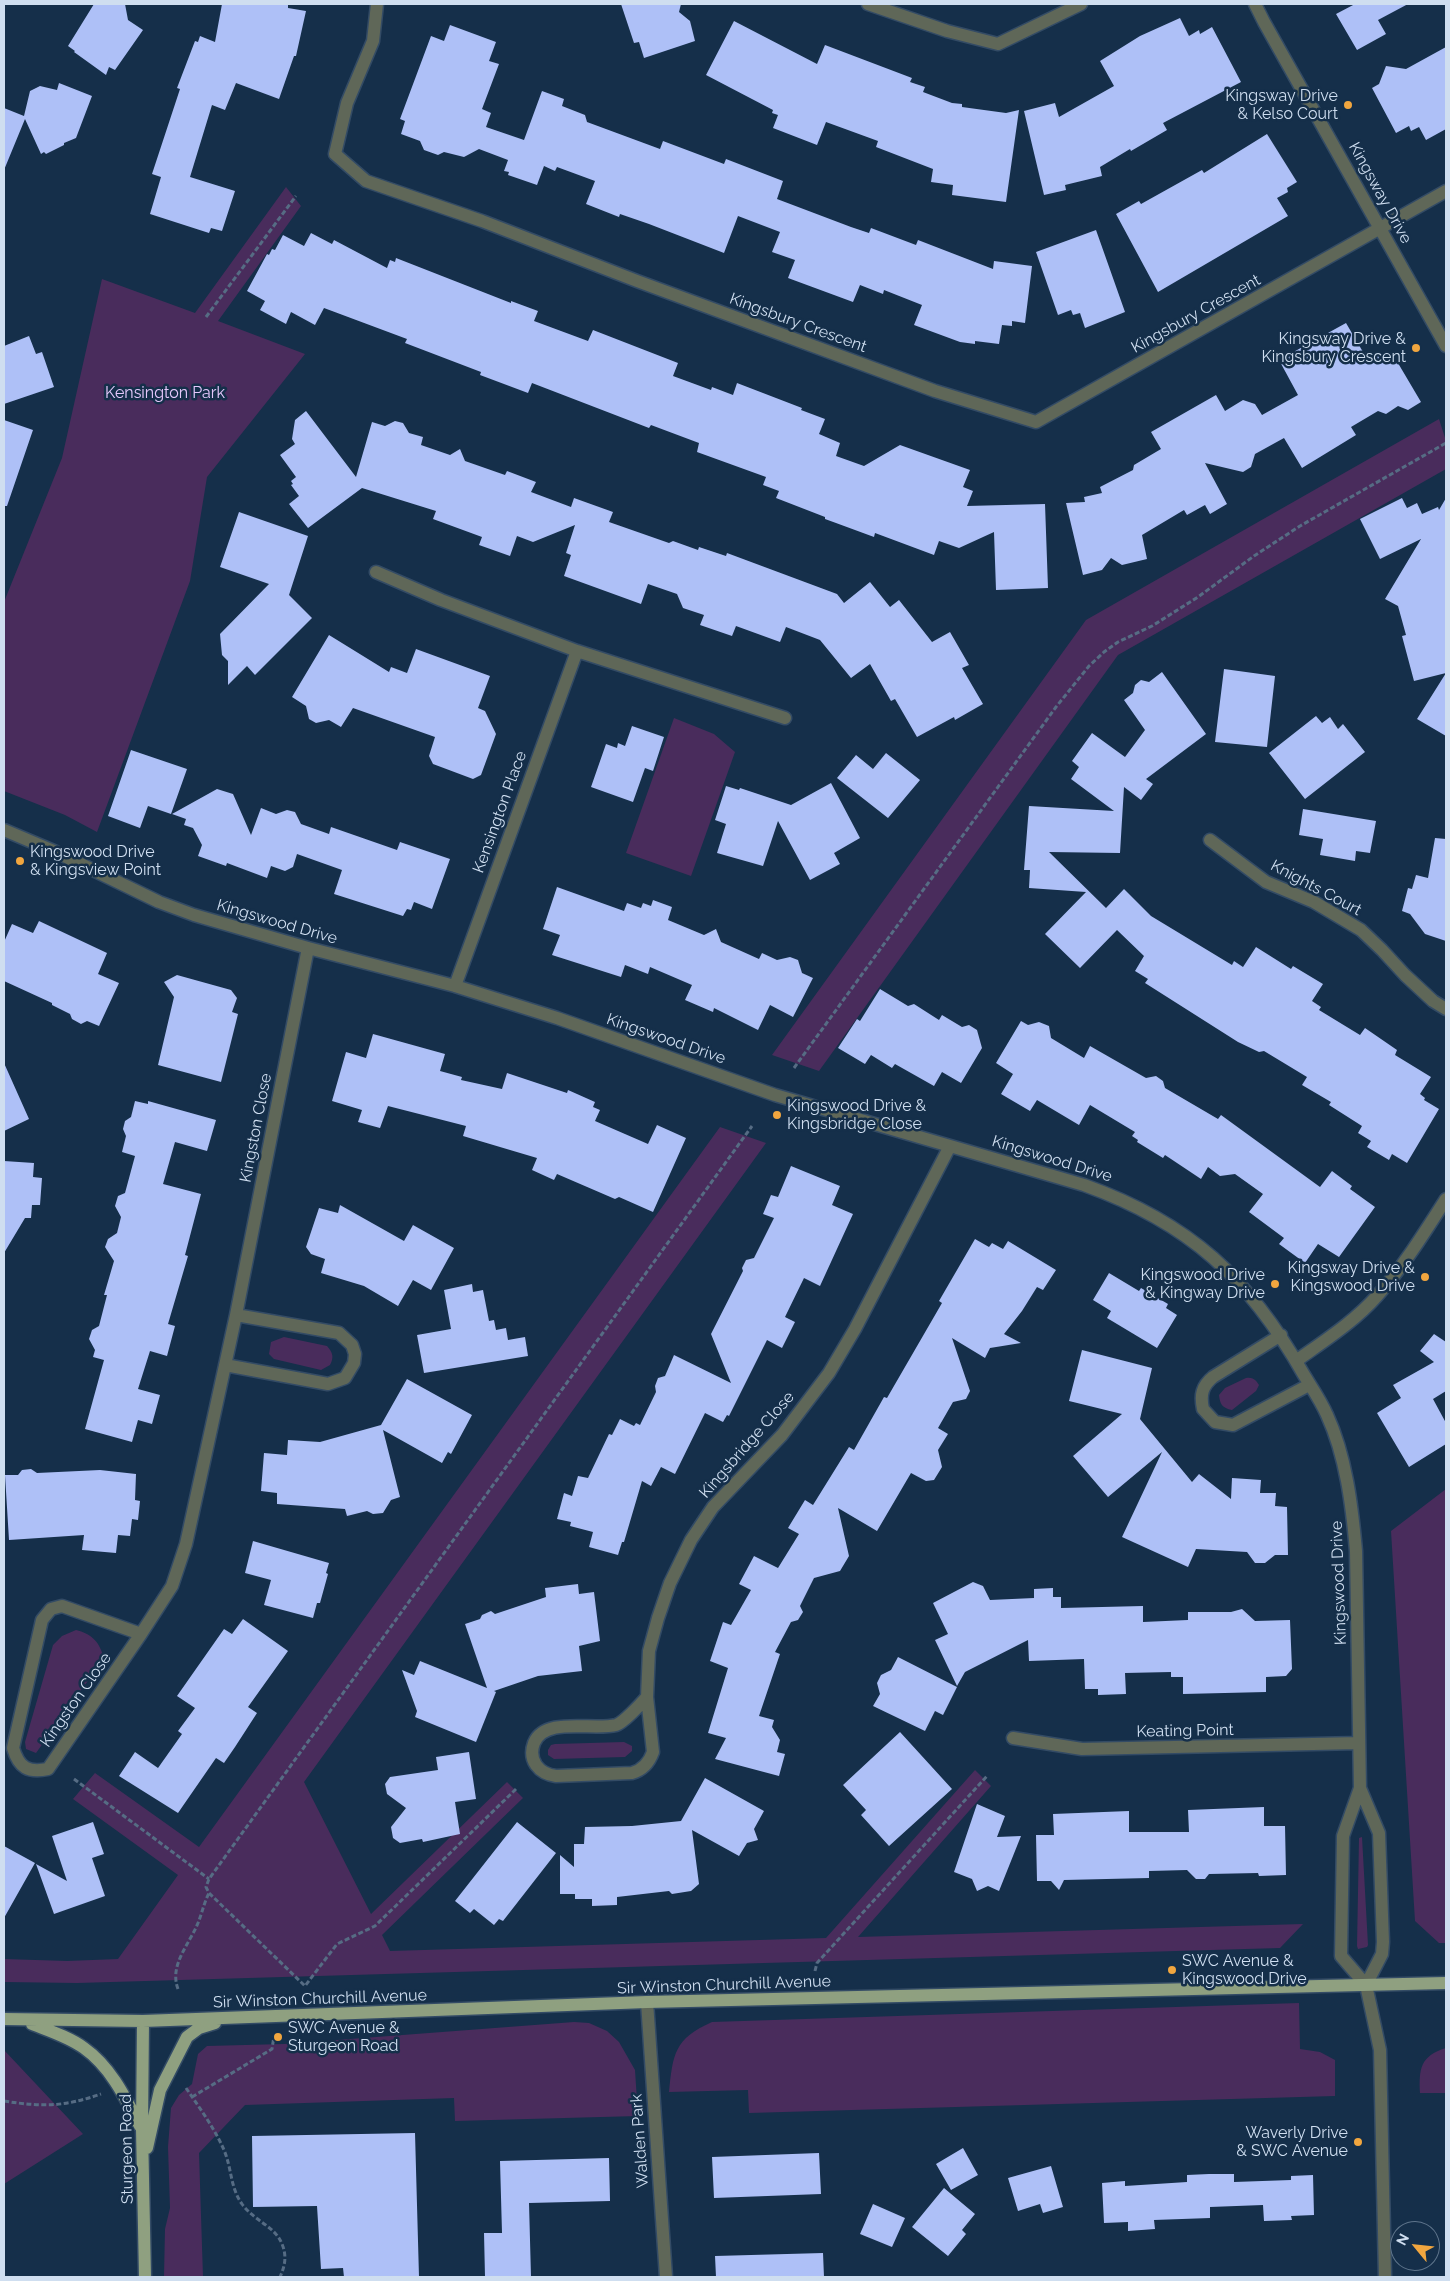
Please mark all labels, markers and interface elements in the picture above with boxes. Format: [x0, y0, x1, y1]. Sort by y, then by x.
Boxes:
place label: Kingsway Drive & Kelso Court [1225, 86, 1338, 124]
marker: Kingsway Drive & Kelso Court [1342, 99, 1354, 111]
street label: Kingsway Drive [1344, 139, 1416, 247]
street label: Kingsbury Crescent [1128, 271, 1264, 357]
street label: Kingsbury Crescent [727, 289, 869, 357]
place label: Kingsway Drive & Kingsbury Crescent [1261, 329, 1406, 367]
marker: Kingsway Drive & Kingsbury Crescent [1410, 342, 1422, 354]
park label: Kensington Park [105, 383, 225, 403]
street label: Kensington Place [469, 748, 531, 876]
place label: Kingswood Drive & Kingsview Point [30, 842, 161, 880]
marker: Kingswood Drive & Kingsview Point [14, 855, 26, 867]
street label: Knights Court [1267, 856, 1365, 920]
street label: Kingswood Drive [215, 896, 339, 948]
street label: Kingswood Drive [604, 1010, 728, 1068]
street label: Kingston Close [236, 1072, 276, 1184]
place label: Kingswood Drive & Kingsbridge Close [787, 1096, 926, 1134]
marker: Kingswood Drive & Kingsbridge Close [771, 1109, 783, 1121]
street label: Kingswood Drive [990, 1132, 1114, 1186]
place label: Kingsway Drive & Kingswood Drive [1287, 1258, 1415, 1296]
place label: Kingswood Drive & Kingway Drive [1140, 1265, 1265, 1303]
marker: Kingsway Drive & Kingswood Drive [1419, 1271, 1431, 1283]
marker: Kingswood Drive & Kingway Drive [1269, 1278, 1281, 1290]
street label: Kingsbridge Close [695, 1388, 799, 1502]
street label: Kingswood Drive [1327, 1520, 1351, 1646]
street label: Kingston Close [36, 1649, 116, 1751]
street label: Keating Point [1136, 1721, 1234, 1741]
place label: SWC Avenue & Kingswood Drive [1182, 1951, 1307, 1989]
marker: SWC Avenue & Kingswood Drive [1166, 1964, 1178, 1976]
street label: Sir Winston Churchill Avenue [617, 1972, 831, 1998]
street label: Sir Winston Churchill Avenue [213, 1986, 427, 2012]
place label: SWC Avenue & Sturgeon Road [288, 2018, 400, 2056]
marker: SWC Avenue & Sturgeon Road [272, 2031, 284, 2043]
street label: Walden Park [627, 2093, 653, 2189]
street label: Sturgeon Road [116, 2094, 138, 2204]
place label: Waverly Drive & SWC Avenue [1236, 2123, 1348, 2161]
marker: Waverly Drive & SWC Avenue [1352, 2136, 1364, 2148]
north arrow [1390, 2221, 1440, 2271]
text: N [1393, 2231, 1412, 2248]

